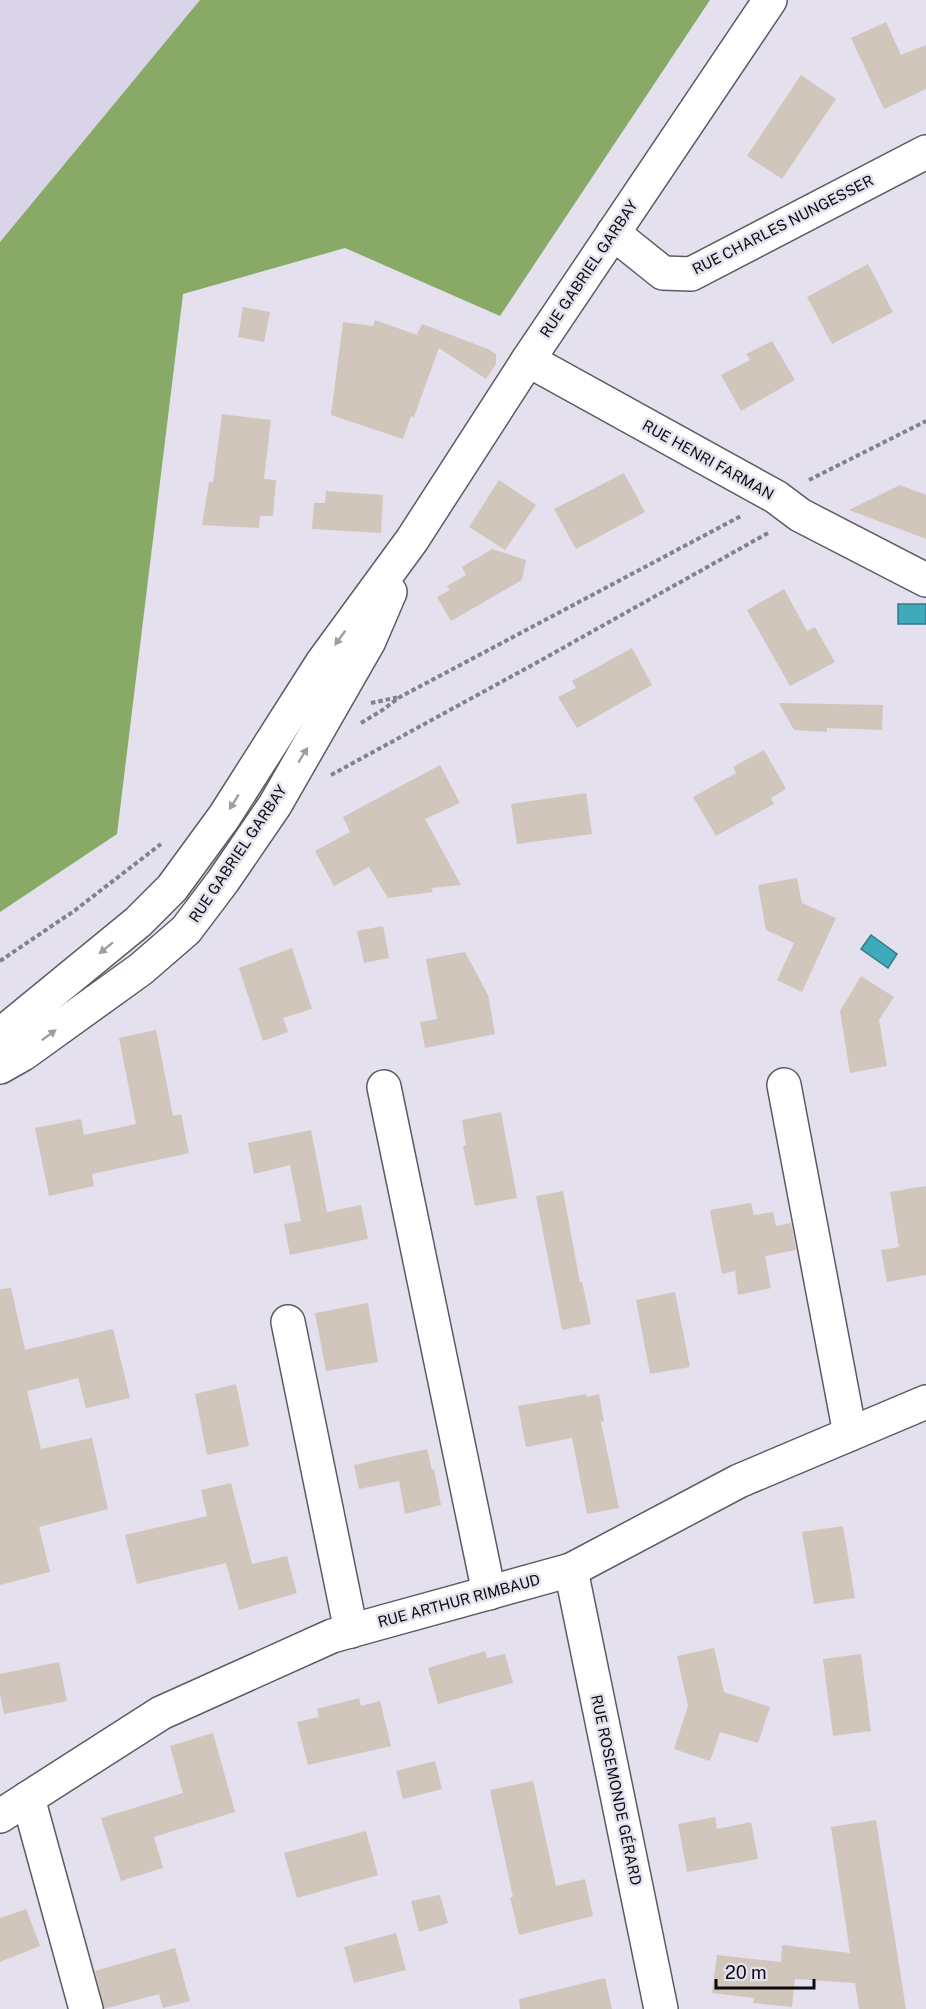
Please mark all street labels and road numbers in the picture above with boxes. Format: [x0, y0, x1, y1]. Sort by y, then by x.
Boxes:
street label: RUE CHARLES NUNGESSER [689, 171, 876, 278]
street label: RUE GABRIEL GARBAY [536, 197, 641, 341]
street label: RUE HENRI FARMAN [640, 416, 777, 503]
street label: RUE GABRIEL GARBAY [185, 782, 290, 926]
street label: RUE ARTHUR RIMBAUD [376, 1571, 542, 1630]
street label: RUE ROSEMONDE GÉRARD [588, 1693, 645, 1887]

